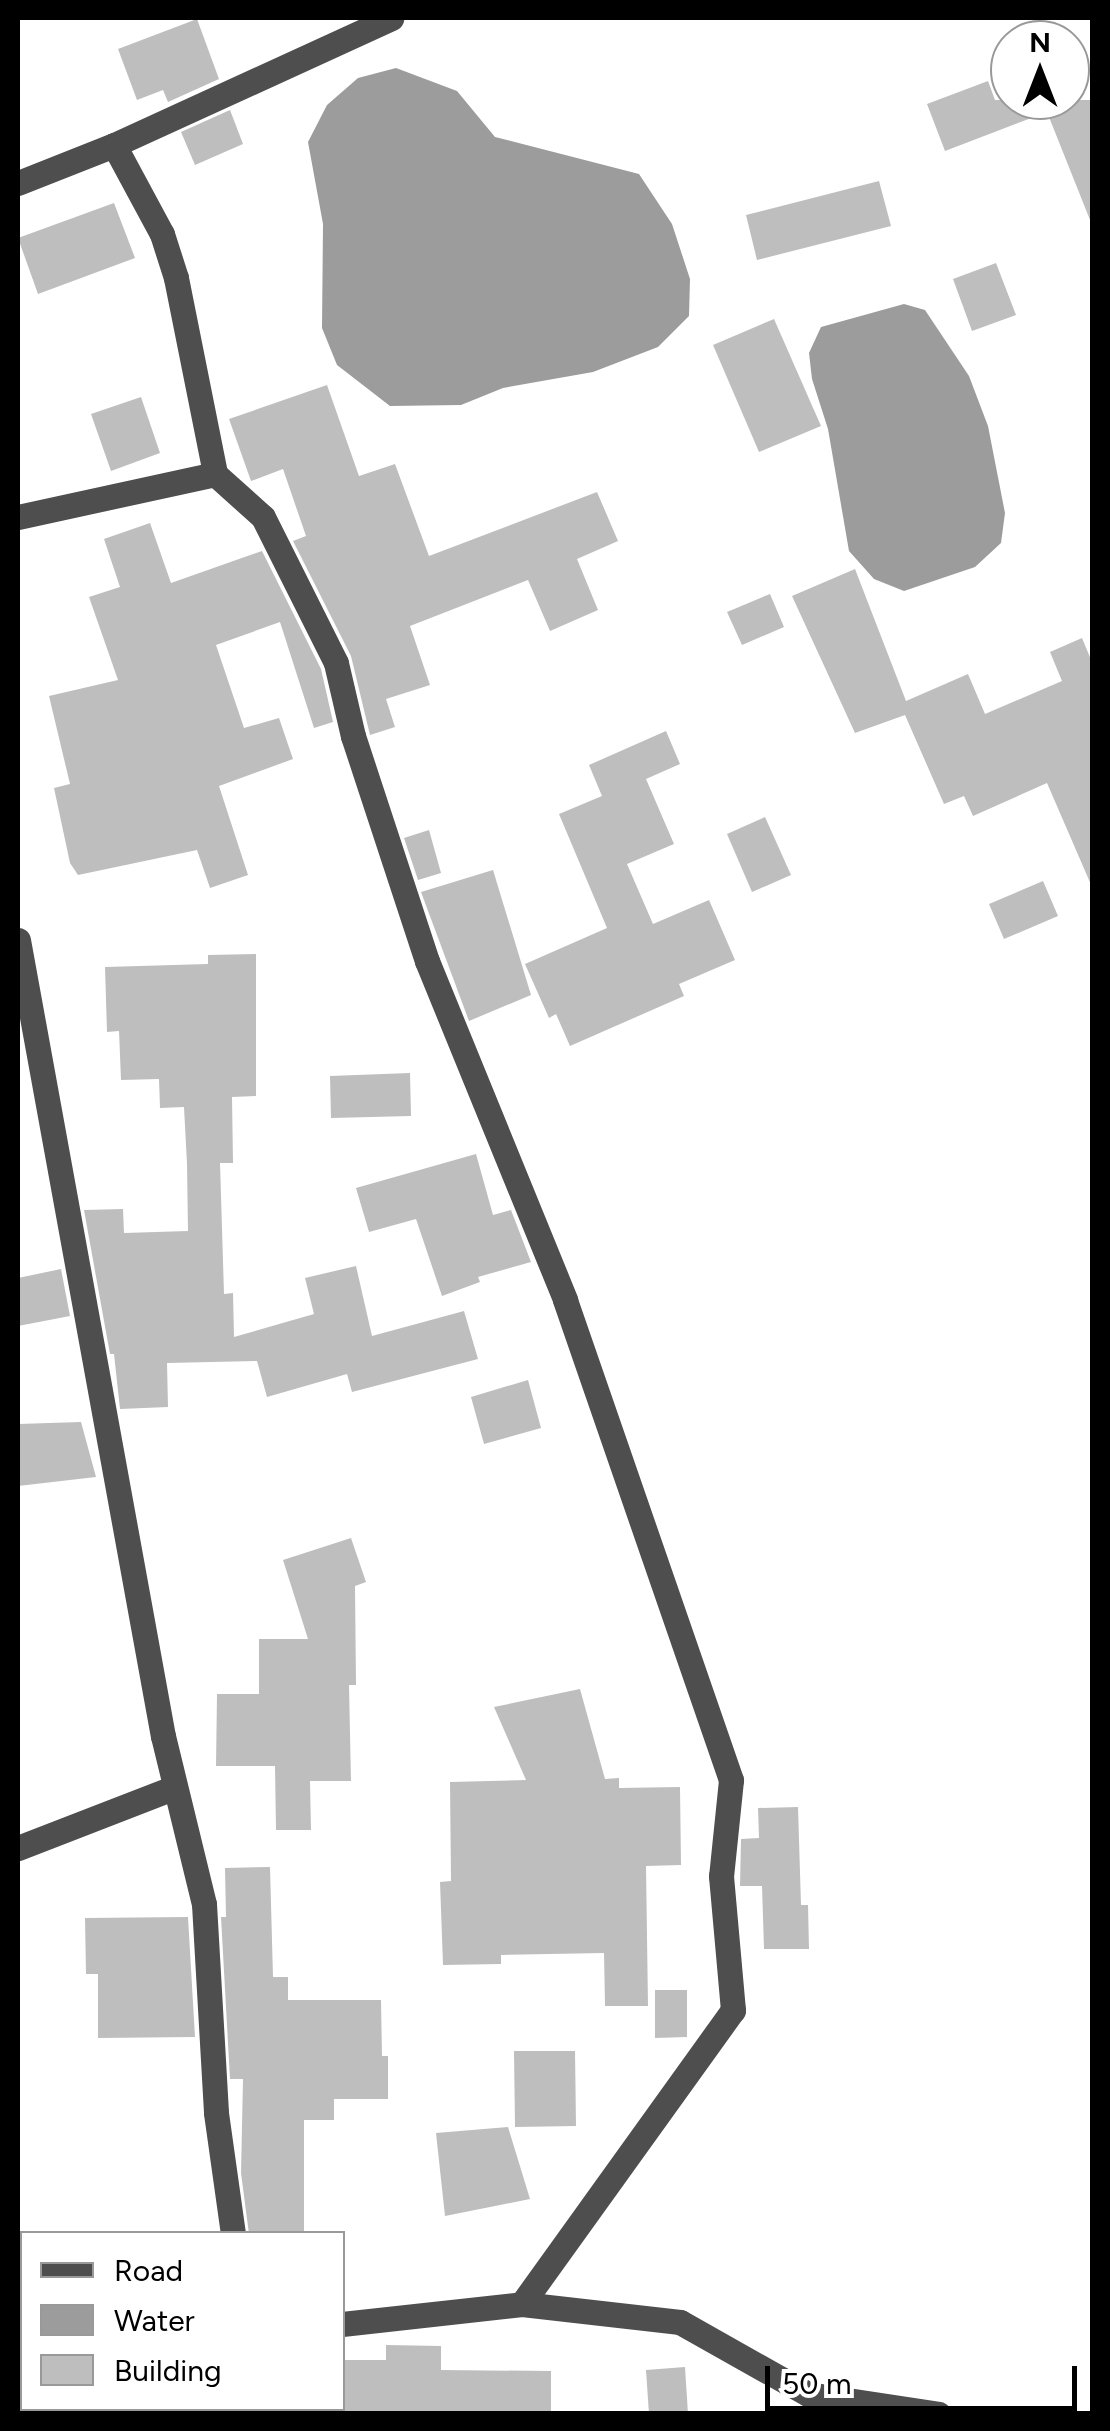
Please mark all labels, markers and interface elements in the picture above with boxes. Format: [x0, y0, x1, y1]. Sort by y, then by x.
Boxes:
north arrow [990, 20, 1090, 120]
text: N [1029, 25, 1051, 59]
legend [20, 2231, 345, 2411]
text: Road [114, 2252, 183, 2289]
text: Water [114, 2302, 195, 2339]
scale bar [770, 2346, 1082, 2408]
text: Building [114, 2352, 222, 2389]
text: 50 m [782, 2365, 851, 2402]

